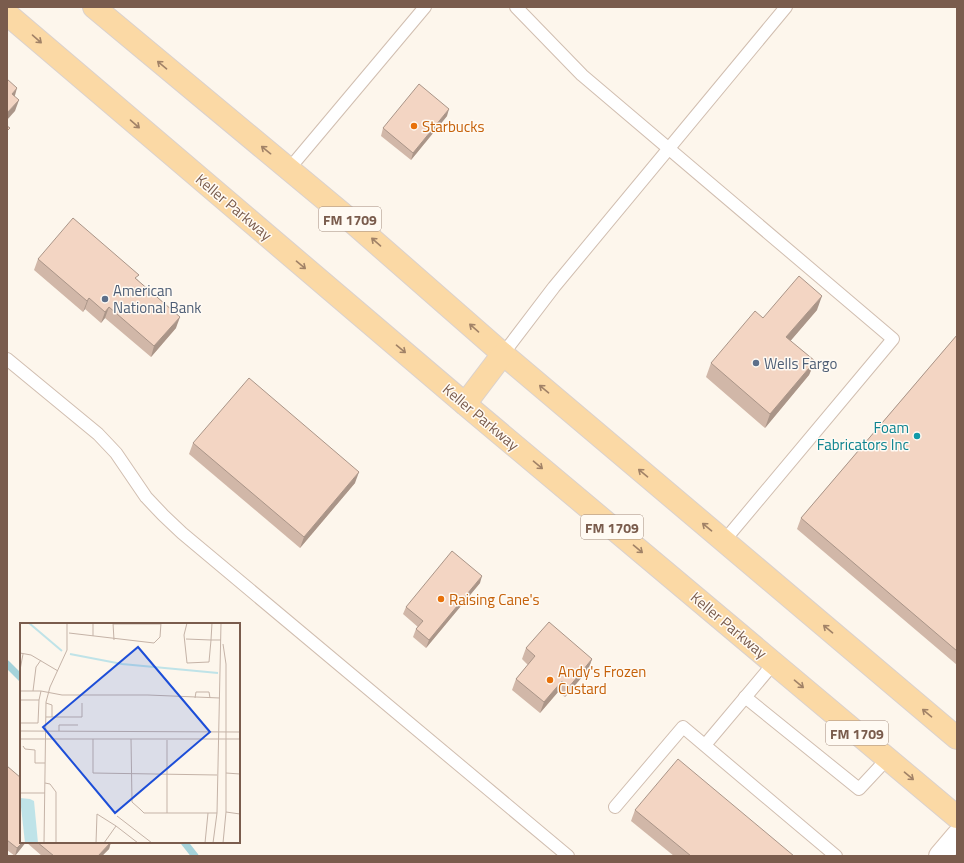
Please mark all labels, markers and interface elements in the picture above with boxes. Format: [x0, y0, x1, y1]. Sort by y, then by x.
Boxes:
one-way arrow [31, 35, 42, 44]
one-way arrow [157, 60, 168, 69]
place label: Starbucks [422, 115, 485, 138]
one-way arrow [130, 119, 141, 128]
marker: Starbucks [409, 121, 419, 131]
one-way arrow [260, 145, 271, 154]
street label: Keller Parkway [191, 168, 277, 246]
road number: FM 1709 [319, 207, 381, 231]
one-way arrow [371, 238, 381, 247]
one-way arrow [296, 261, 307, 270]
place label: American National Bank [113, 279, 201, 319]
marker: American National Bank [100, 294, 110, 304]
one-way arrow [469, 323, 479, 333]
one-way arrow [395, 345, 406, 354]
place label: Wells Fargo [764, 352, 837, 375]
marker: Wells Fargo [751, 358, 761, 368]
street label: Keller Parkway [438, 378, 524, 456]
one-way arrow [539, 384, 550, 393]
place label: Foam Fabricators Inc [817, 416, 909, 456]
marker: Foam Fabricators Inc [912, 431, 922, 441]
one-way arrow [533, 461, 544, 470]
one-way arrow [638, 468, 649, 477]
road number: FM 1709 [581, 515, 643, 539]
one-way arrow [702, 522, 713, 531]
one-way arrow [632, 544, 643, 553]
street label: Keller Parkway [686, 586, 772, 664]
place label: Raising Cane's [449, 588, 540, 611]
marker: Raising Cane's [436, 594, 446, 604]
inset map [20, 623, 240, 843]
one-way arrow [823, 624, 833, 633]
place label: Andy's Frozen Custard [558, 660, 646, 700]
marker: Andy's Frozen Custard [545, 675, 555, 685]
one-way arrow [793, 679, 804, 688]
one-way arrow [922, 708, 933, 717]
road number: FM 1709 [826, 721, 888, 745]
one-way arrow [903, 772, 914, 781]

